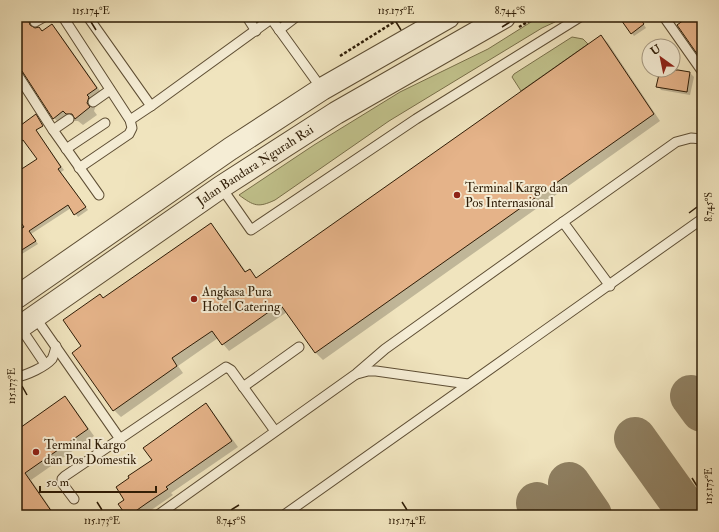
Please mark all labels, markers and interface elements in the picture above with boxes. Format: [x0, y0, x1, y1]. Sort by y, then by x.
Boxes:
text: 115.174°E [72, 5, 110, 17]
text: 115.175°E [378, 5, 414, 17]
text: 8.744°S [495, 5, 525, 17]
north arrow [641, 38, 681, 78]
text: U [648, 42, 664, 58]
street label: Jalan Bandara Ngurah Rai [193, 121, 317, 210]
place label: Terminal Kargo dan Pos Internasional [465, 180, 568, 211]
marker: Terminal Kargo dan Pos Internasional [452, 190, 462, 200]
text: 8.745°S [703, 192, 715, 222]
place label: Angkasa Pura Hotel Catering [201, 284, 281, 315]
marker: Angkasa Pura Hotel Catering [189, 294, 199, 304]
text: 115.173°E [6, 368, 18, 404]
place label: Terminal Kargo dan Pos Domestik [44, 437, 137, 468]
marker: Terminal Kargo dan Pos Domestik [31, 447, 41, 457]
scale bar [40, 468, 156, 494]
text: 115.175°E [703, 468, 715, 504]
text: 50 m [46, 475, 70, 490]
text: 115.173°E [84, 515, 120, 527]
text: 8.745°S [216, 515, 246, 527]
text: 115.174°E [388, 515, 426, 527]

